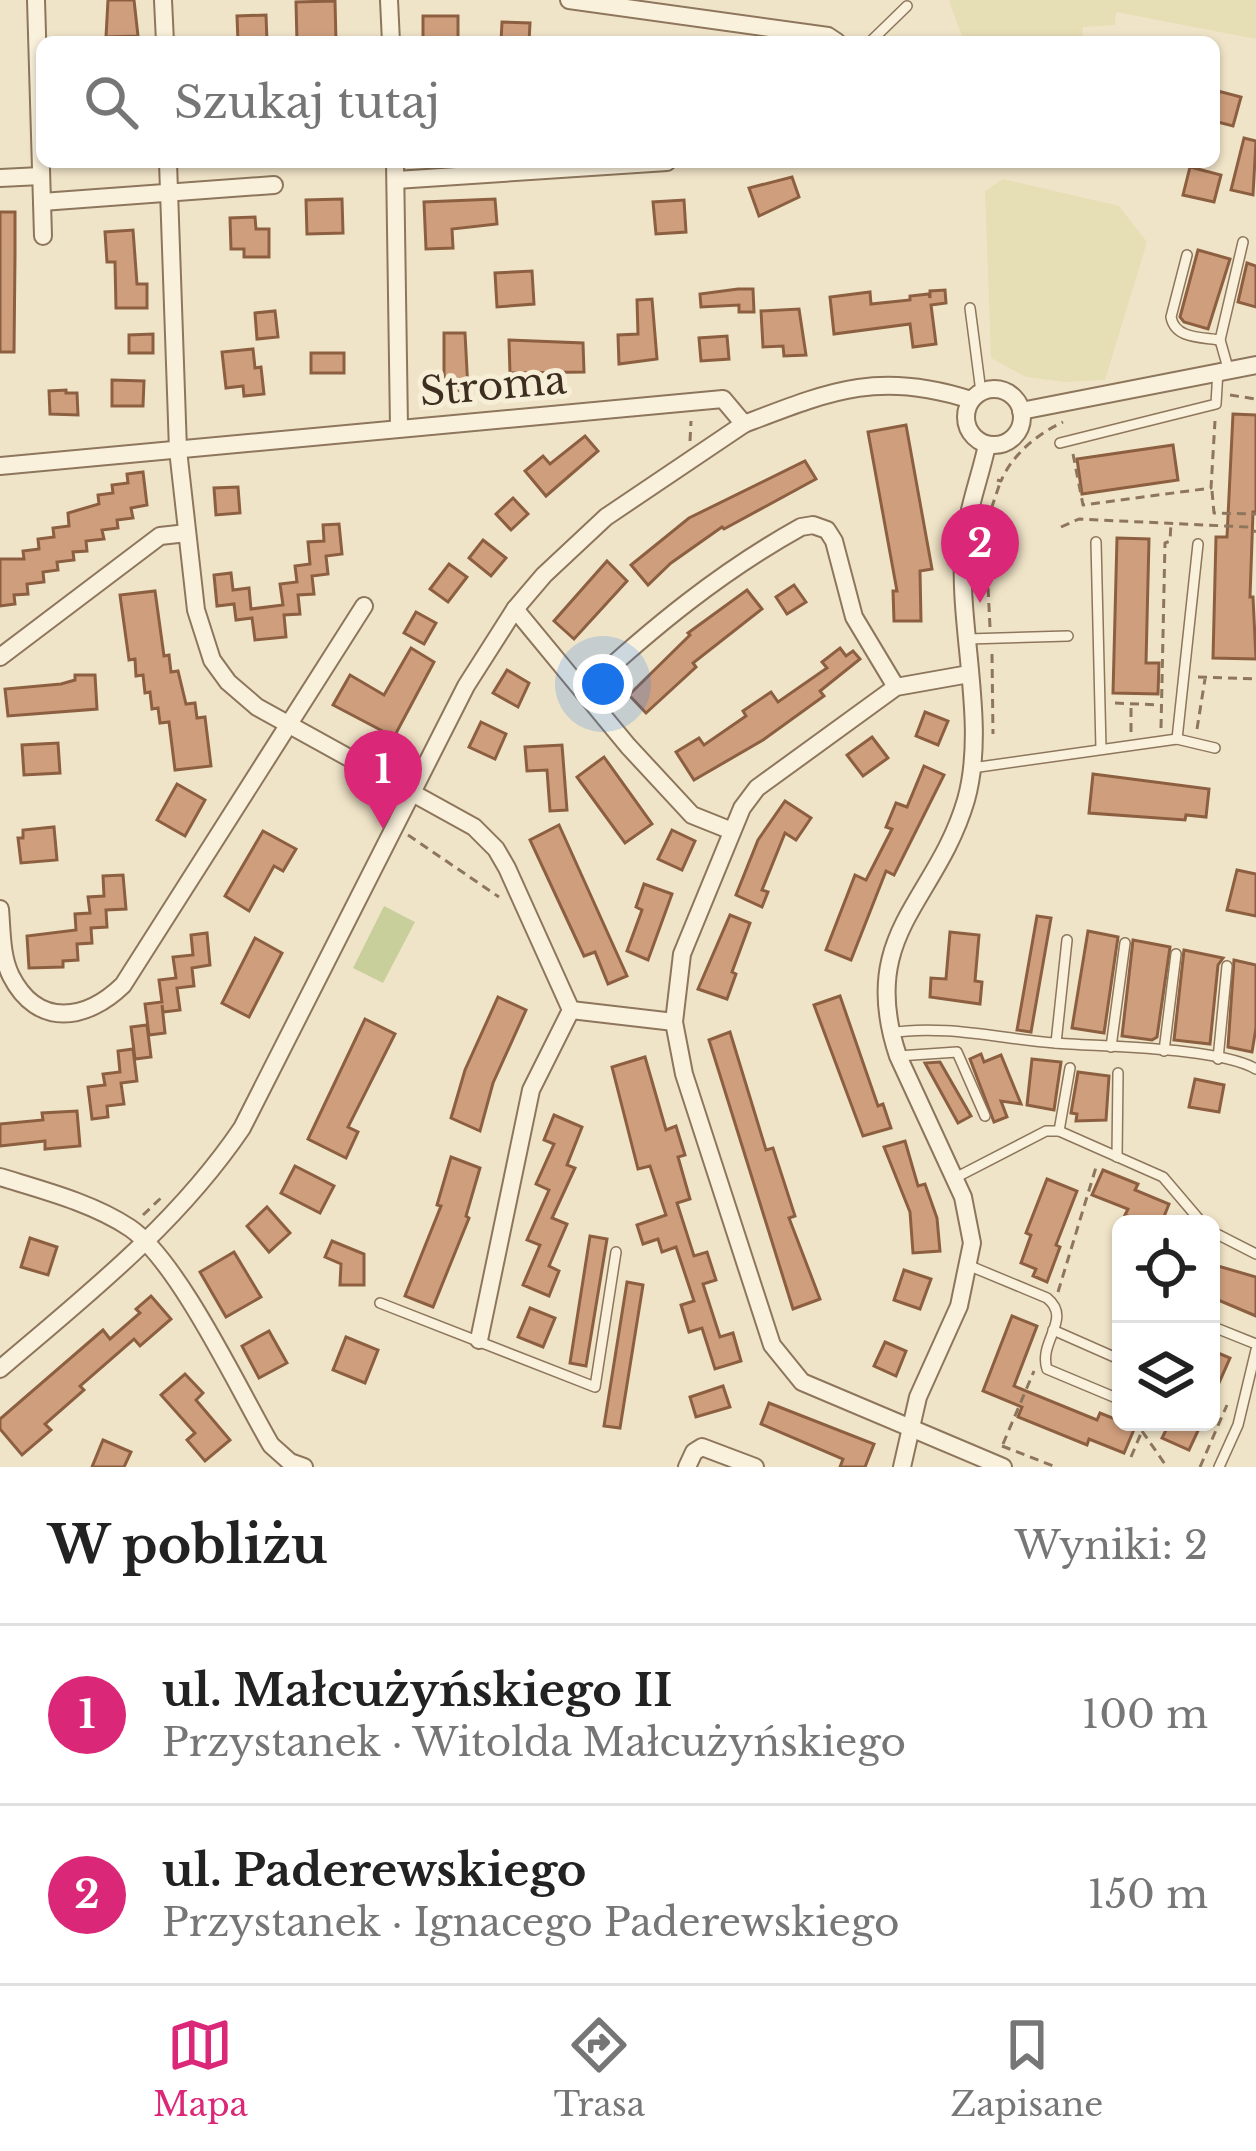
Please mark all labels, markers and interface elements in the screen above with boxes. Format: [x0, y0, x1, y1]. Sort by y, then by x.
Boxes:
search box [36, 36, 1220, 168]
icon: search [78, 69, 144, 135]
text: Szukaj tutaj [174, 74, 440, 130]
street label: Stroma [418, 355, 569, 417]
pin: 2 [941, 504, 1019, 603]
your location [573, 654, 633, 714]
pin: 1 [344, 730, 422, 829]
map controls [1112, 1215, 1220, 1431]
button: locate [1112, 1215, 1220, 1323]
button: layers [1112, 1323, 1220, 1431]
text: W pobliżu [48, 1514, 327, 1577]
text: Wyniki: 2 [1015, 1521, 1208, 1570]
text: ul. Małcużyńskiego II [162, 1662, 672, 1718]
text: 1 [78, 1690, 96, 1739]
text: 100 m [1082, 1690, 1208, 1739]
text: Przystanek · Witolda Małcużyńskiego [162, 1718, 906, 1767]
text: ul. Paderewskiego [162, 1842, 586, 1898]
text: 2 [74, 1870, 100, 1919]
text: 150 m [1088, 1870, 1208, 1919]
text: Przystanek · Ignacego Paderewskiego [162, 1898, 900, 1947]
tab: Mapa [153, 2012, 248, 2125]
tab: Trasa [554, 2012, 645, 2125]
tab: Zapisane [951, 2012, 1103, 2125]

